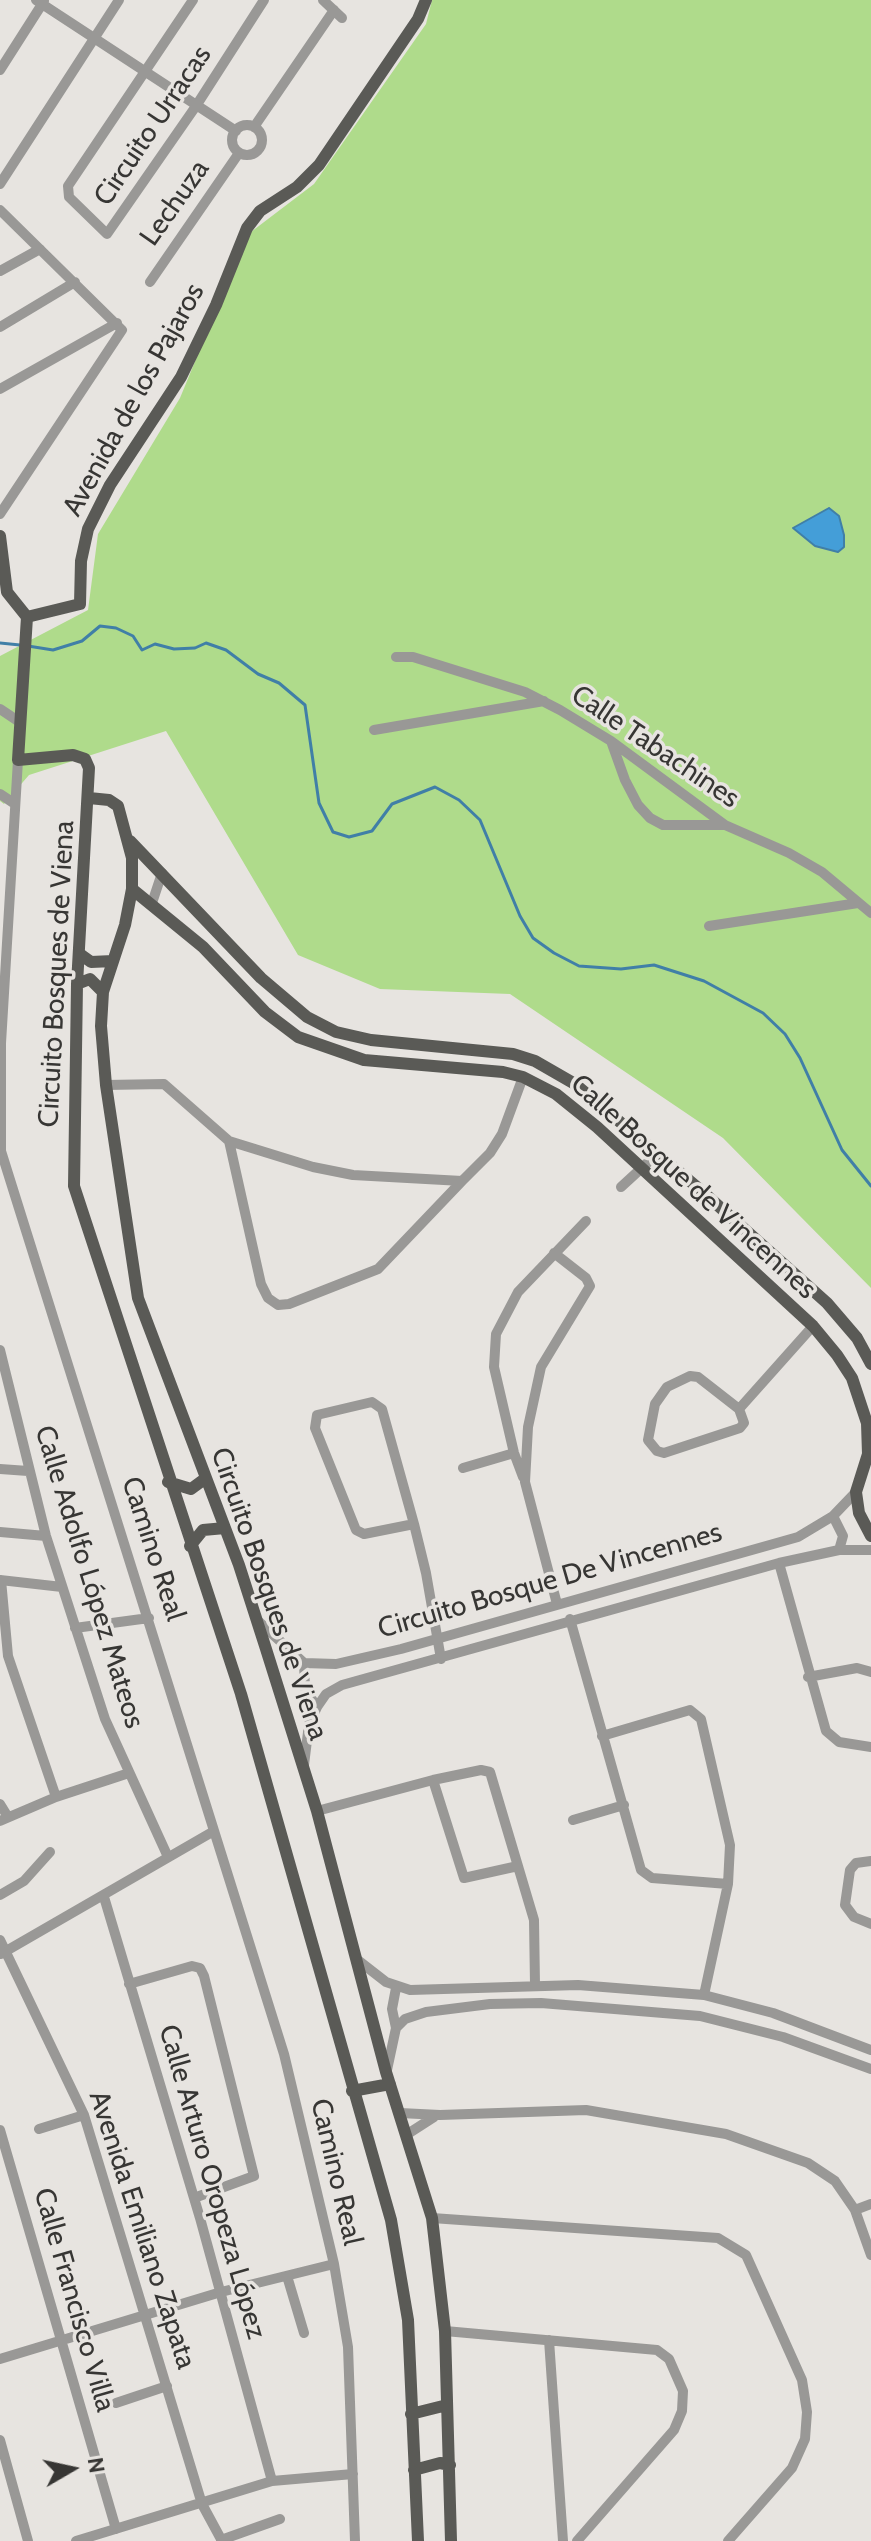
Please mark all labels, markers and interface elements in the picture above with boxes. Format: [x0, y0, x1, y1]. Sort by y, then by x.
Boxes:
street label: Circuito Urracas [87, 40, 219, 212]
street label: Lechuza [133, 154, 217, 252]
street label: Avenida de los Pajaros [56, 278, 212, 522]
street label: Calle Tabachines [565, 678, 745, 816]
street label: Circuito Bosques de Viena [32, 820, 82, 1128]
street label: Calle Bosque de Vincennes [563, 1068, 823, 1306]
street label: Calle Adolfo López Mateos [27, 1422, 151, 1732]
street label: Circuito Bosques de Viena [203, 1443, 335, 1745]
street label: Camino Real [114, 1473, 192, 1625]
street label: Circuito Bosque De Vincennes [374, 1516, 726, 1646]
street label: Calle Arturo Oropeza López [151, 2021, 273, 2343]
street label: Avenida Emiliano Zapata [81, 2087, 203, 2373]
street label: Camino Real [303, 2095, 369, 2249]
street label: Calle Francisco Villa [26, 2184, 122, 2416]
north arrow [32, 2429, 112, 2509]
text: N [82, 2455, 111, 2475]

